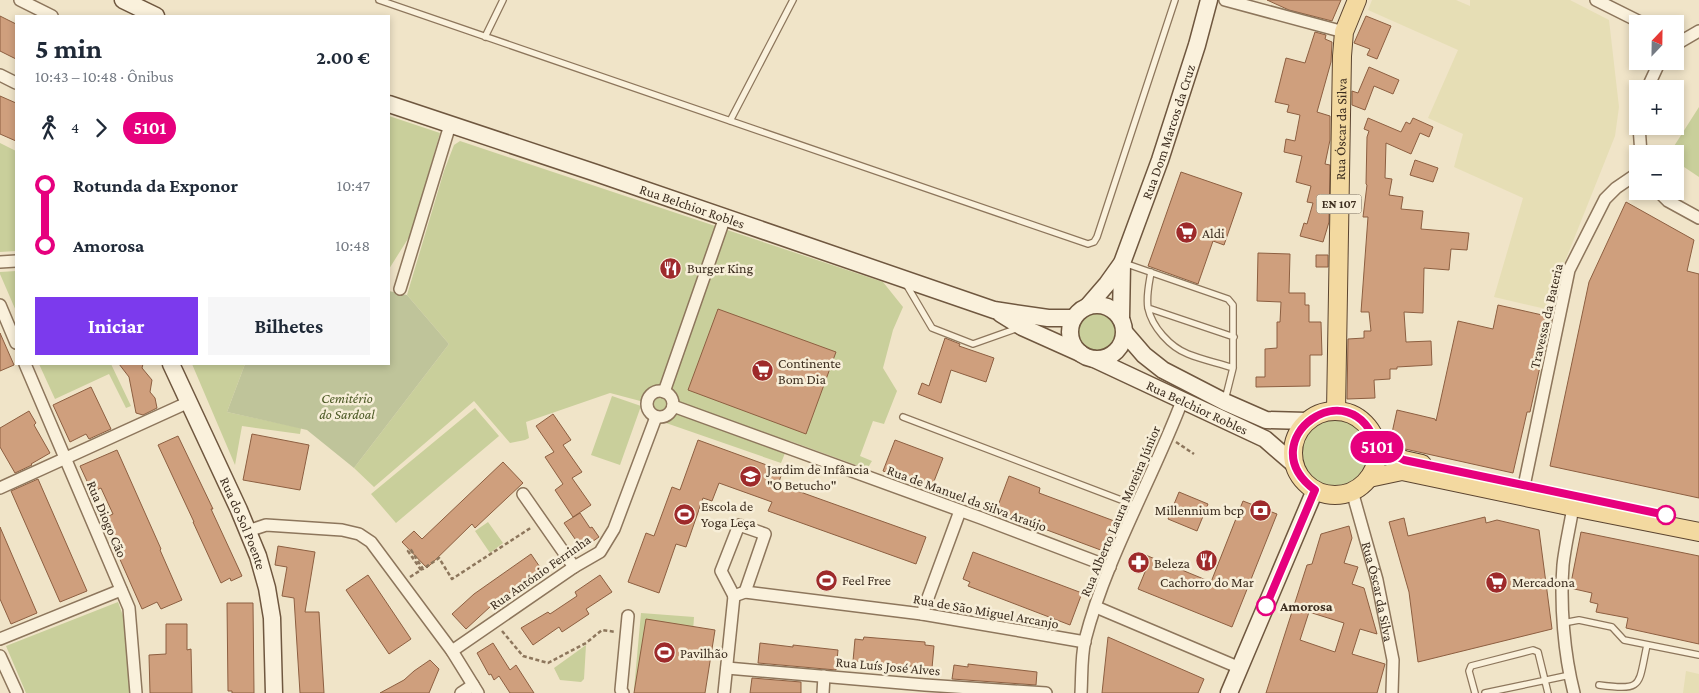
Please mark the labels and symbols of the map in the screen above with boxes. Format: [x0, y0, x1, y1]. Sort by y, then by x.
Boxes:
north arrow [1629, 15, 1684, 70]
street label: Rua Dom Marcos da Cruz [1138, 62, 1198, 201]
street label: Rua Óscar da Silva [1332, 77, 1350, 180]
street label: Rua Belchior Robles [638, 181, 747, 232]
road number: EN 107 [1316, 194, 1362, 213]
supermarket icon: Aldi [1174, 221, 1198, 245]
place label: Aldi [1202, 225, 1225, 241]
restaurant icon: Burger King [659, 256, 683, 280]
place label: Burger King [687, 260, 753, 276]
street label: Travessa da Bateria [1526, 261, 1566, 370]
place label: Continente Bom Dia [778, 355, 841, 387]
supermarket icon: Continente Bom Dia [750, 359, 774, 383]
street label: Rua Belchior Robles [1144, 377, 1251, 438]
park label: Cemitério do Sardoal [319, 390, 375, 422]
street label: Rua Alberto Laura Moreira Júnior [1077, 423, 1163, 599]
line badge: 5101 [1342, 431, 1412, 463]
place label: Jardim de Infância "O Betucho" [765, 461, 870, 493]
street label: Rua de Manuel da Silva Araújo [885, 462, 1049, 535]
school or university icon: Jardim de Infância "O Betucho" [739, 465, 763, 489]
street label: Rua do Sol Poente [217, 474, 269, 571]
street label: Rua Diogo Cão [84, 478, 130, 560]
place label: Escola de Yoga Leça [701, 498, 756, 530]
bank icon: Millennium bcp [1248, 498, 1272, 522]
sports icon: Escola de Yoga Leça [673, 502, 697, 526]
place label: Millennium bcp [1155, 502, 1244, 518]
unlabelled marker [1656, 505, 1676, 525]
street label: Rua António Ferrinha [486, 531, 594, 613]
street label: Rua Óscar da Silva [1359, 540, 1397, 644]
restaurant icon: Cachorro do Mar [1195, 548, 1219, 572]
pharmacy icon: Beleza [1126, 551, 1150, 575]
place label: Beleza [1154, 555, 1191, 571]
sports icon: Feel Free [814, 568, 838, 592]
supermarket icon: Mercadona [1484, 570, 1508, 594]
place label: Feel Free [842, 572, 891, 588]
place label: Cachorro do Mar [1160, 574, 1254, 590]
place label: Mercadona [1512, 574, 1576, 590]
street label: Rua de São Miguel Arcanjo [912, 590, 1060, 633]
marker: Amorosa [1256, 596, 1276, 616]
place label: Amorosa [1279, 598, 1333, 614]
sports icon: Pavilhão [652, 641, 676, 665]
place label: Pavilhão [680, 645, 728, 661]
street label: Rua Luís José Alves [835, 653, 941, 679]

